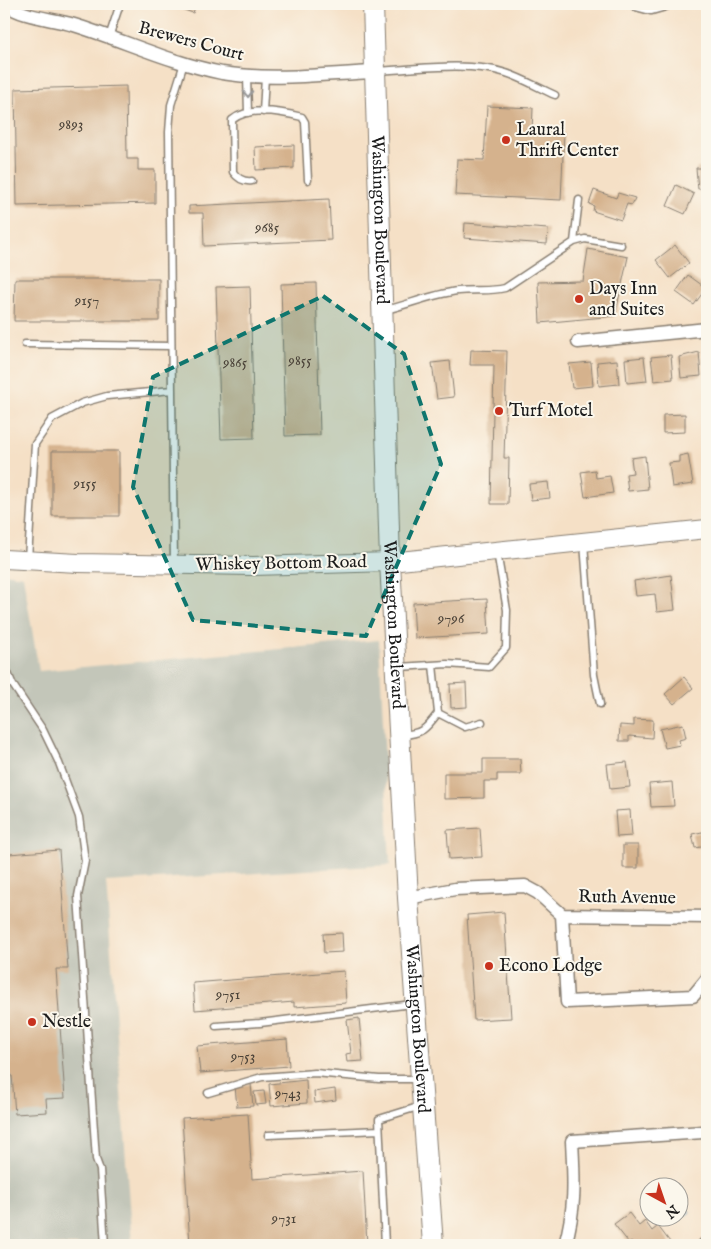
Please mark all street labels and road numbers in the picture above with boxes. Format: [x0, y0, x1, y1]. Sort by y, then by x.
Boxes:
street label: Brewers Court [136, 17, 246, 67]
street label: Washington Boulevard [366, 135, 394, 305]
street label: Washington Boulevard [378, 540, 409, 710]
street label: Whiskey Bottom Road [195, 551, 367, 577]
street label: Ruth Avenue [578, 886, 676, 910]
street label: Washington Boulevard [400, 944, 435, 1115]

